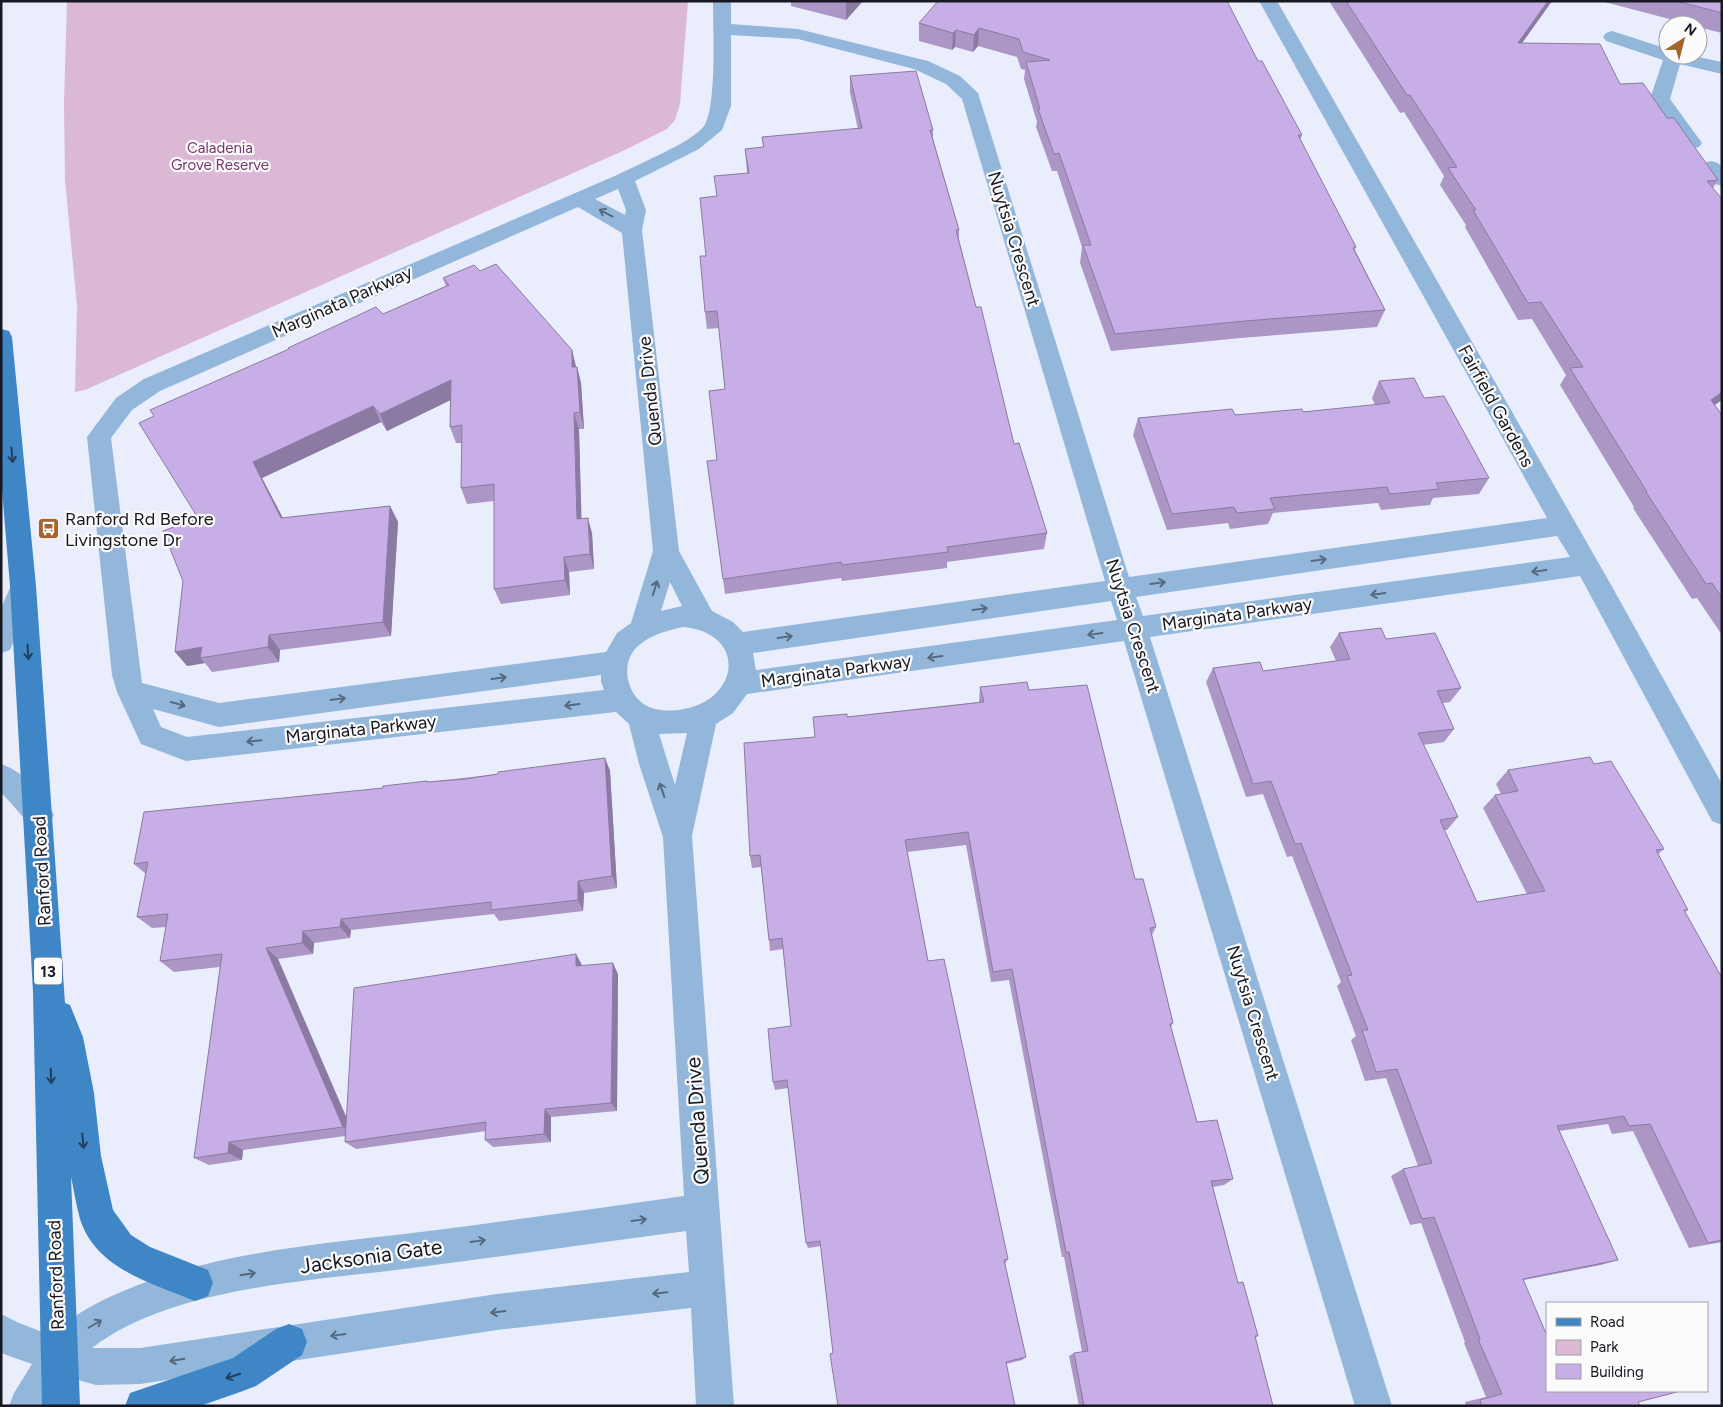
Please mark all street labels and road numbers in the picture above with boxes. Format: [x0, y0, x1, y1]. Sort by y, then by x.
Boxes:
street label: Nuytsia Crescent [983, 169, 1045, 309]
street label: Marginata Parkway [268, 261, 416, 343]
street label: Quenda Drive [633, 335, 667, 447]
street label: Fairfield Gardens [1453, 341, 1539, 471]
street label: Nuytsia Crescent [1101, 556, 1165, 696]
street label: Marginata Parkway [1160, 592, 1314, 635]
street label: Marginata Parkway [759, 649, 913, 692]
street label: Marginata Parkway [285, 710, 438, 748]
street label: Ranford Road [28, 815, 56, 927]
street label: Nuytsia Crescent [1222, 943, 1284, 1083]
road number: 13 [34, 958, 62, 984]
street label: Quenda Drive [680, 1056, 714, 1186]
street label: Ranford Road [43, 1220, 69, 1330]
street label: Jacksonia Gate [298, 1234, 444, 1278]

